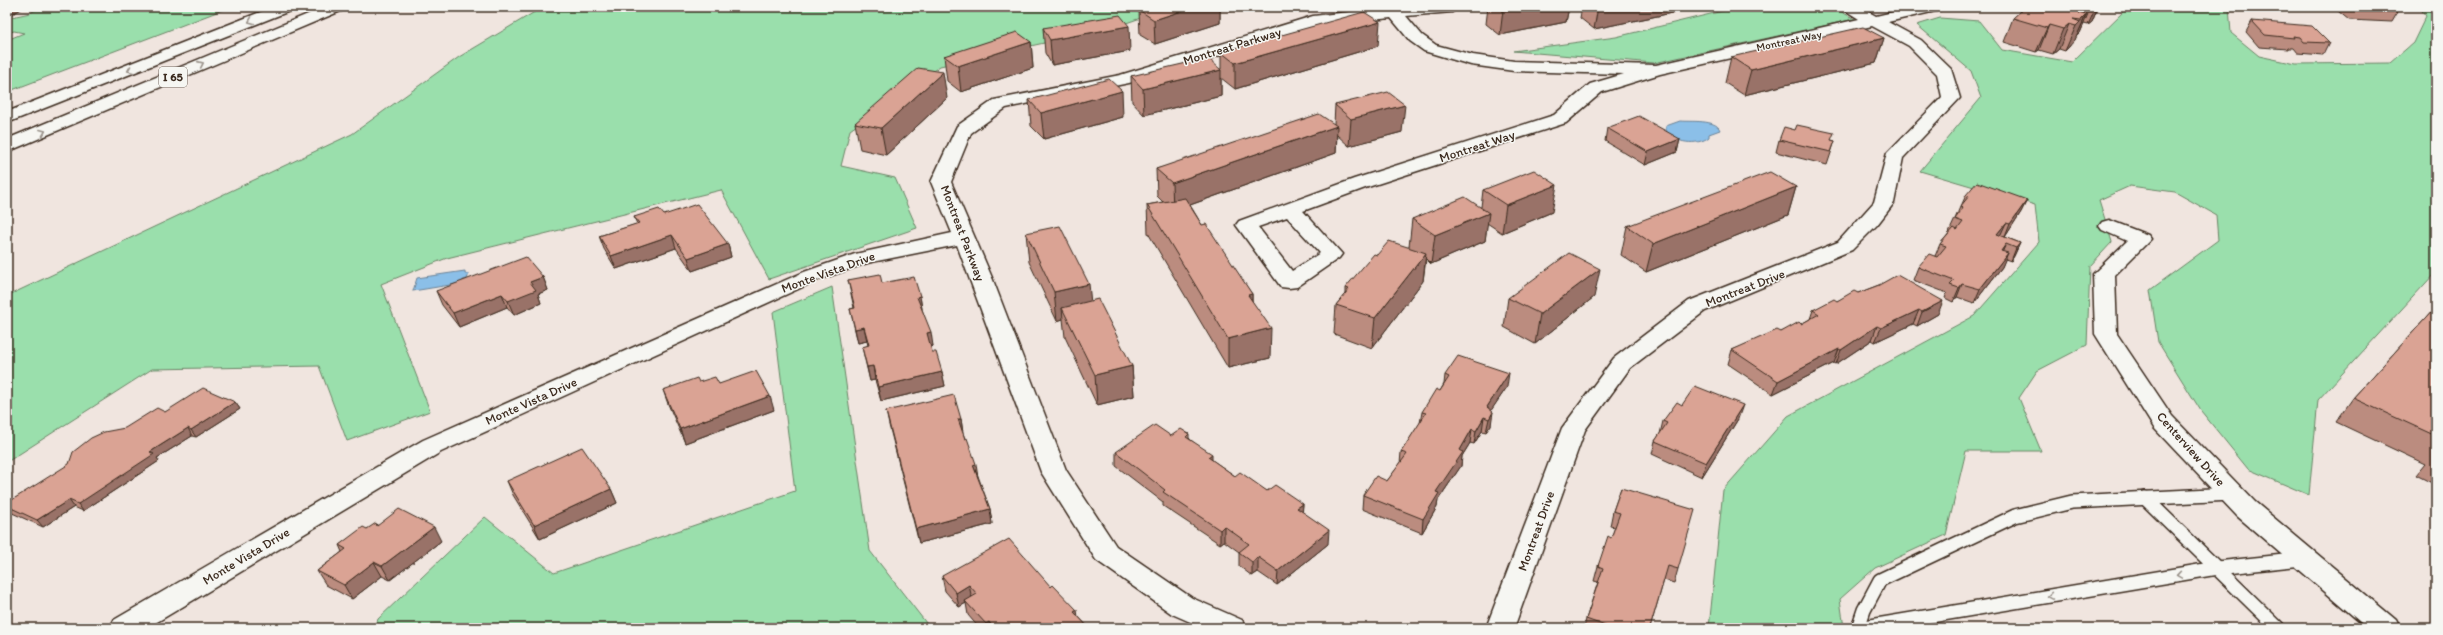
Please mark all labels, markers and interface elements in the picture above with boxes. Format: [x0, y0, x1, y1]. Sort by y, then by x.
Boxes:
one-way arrow [247, 17, 254, 25]
street label: Montreat Parkway [1181, 24, 1283, 68]
street label: Montreat Way [1755, 28, 1823, 54]
one-way arrow [198, 61, 205, 69]
one-way arrow [127, 65, 134, 73]
road number: I 65 [159, 67, 187, 87]
street label: Montreat Way [1437, 127, 1517, 165]
one-way arrow [40, 128, 47, 136]
street label: Montreat Parkway [938, 183, 988, 283]
street label: Monte Vista Drive [779, 248, 877, 296]
street label: Montreat Drive [1703, 266, 1787, 310]
street label: Monte Vista Drive [483, 374, 579, 428]
street label: Centerview Drive [2154, 409, 2228, 489]
street label: Montreat Drive [1515, 489, 1557, 573]
street label: Monte Vista Drive [200, 524, 292, 588]
one-way arrow [2176, 570, 2182, 579]
one-way arrow [2047, 591, 2054, 600]

